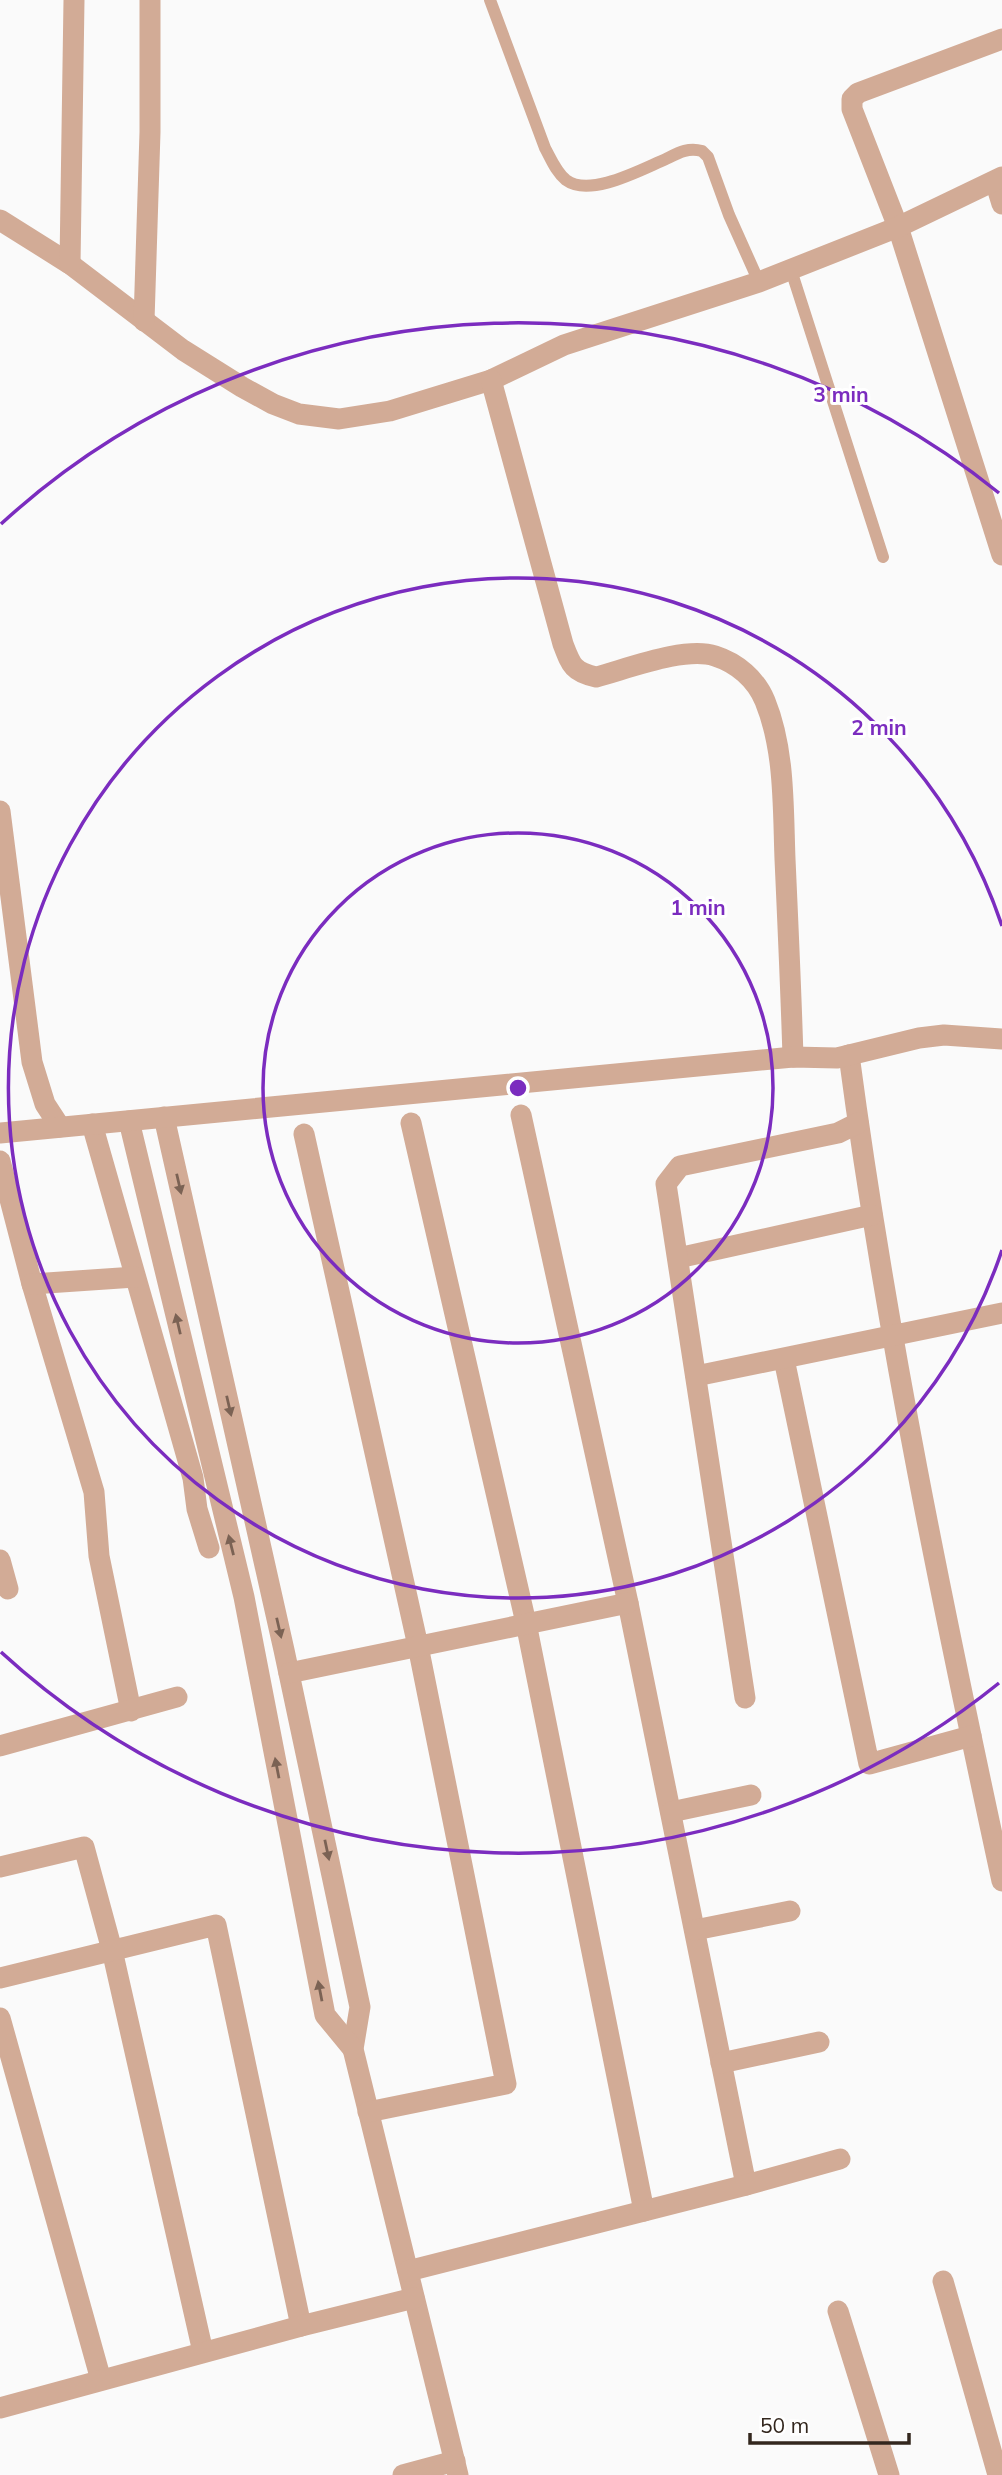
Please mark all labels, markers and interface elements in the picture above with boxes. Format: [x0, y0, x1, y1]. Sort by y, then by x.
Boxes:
text: 3 min [813, 381, 869, 407]
text: 2 min [851, 714, 907, 740]
text: 1 min [670, 894, 726, 920]
centre of rings [506, 1076, 530, 1100]
one-way arrow [174, 1173, 185, 1195]
one-way arrow [172, 1313, 183, 1335]
one-way arrow [224, 1395, 235, 1417]
one-way arrow [225, 1534, 236, 1556]
one-way arrow [274, 1617, 285, 1639]
one-way arrow [271, 1757, 282, 1779]
one-way arrow [321, 1839, 332, 1861]
one-way arrow [315, 1980, 326, 2002]
scale bar [750, 2402, 909, 2446]
text: 50 m [760, 2412, 809, 2438]

